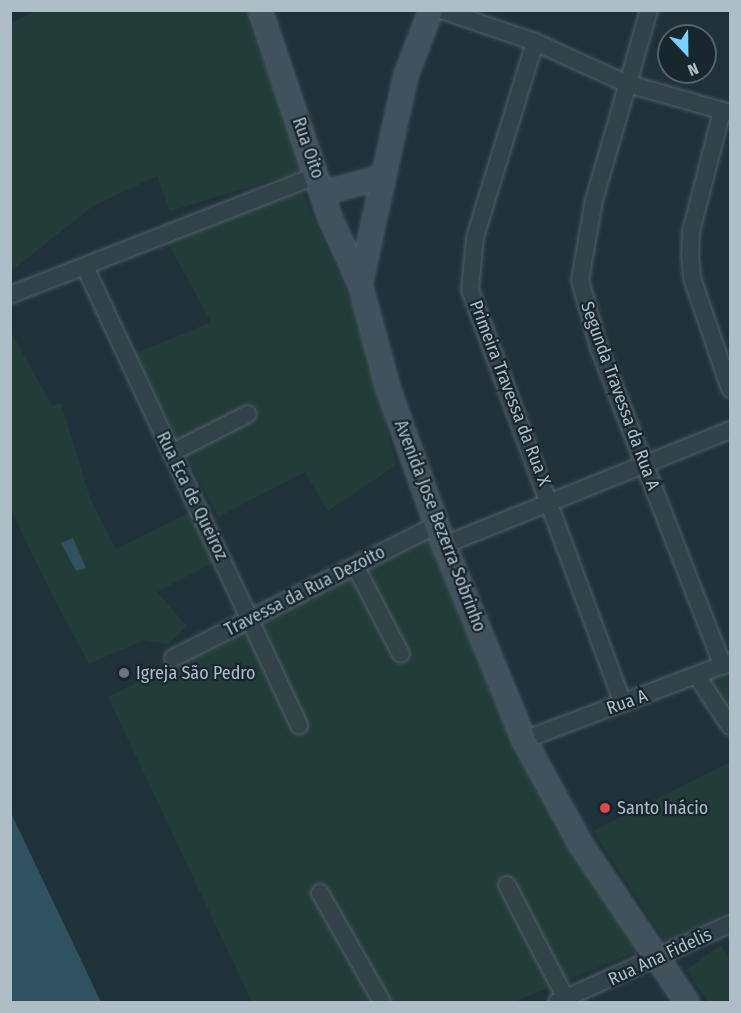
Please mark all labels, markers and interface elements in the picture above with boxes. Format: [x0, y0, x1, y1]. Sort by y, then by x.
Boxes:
north arrow [657, 24, 717, 84]
text: N [685, 59, 701, 80]
street label: Rua Oito [288, 115, 328, 181]
street label: Primeira Travessa da Rua X [465, 297, 555, 489]
street label: Segunda Travessa da Rua A [576, 299, 664, 493]
street label: Avenida Jose Bezerra Sobrinho [390, 417, 490, 635]
street label: Rua Eca de Queiroz [152, 428, 232, 564]
street label: Travessa da Rua Dezoito [221, 541, 389, 641]
place label: Igreja São Pedro [136, 662, 256, 684]
marker: Igreja São Pedro [117, 666, 131, 680]
street label: Rua A [604, 685, 650, 719]
place label: Santo Inácio [617, 797, 708, 819]
marker: Santo Inácio [598, 801, 612, 815]
street label: Rua Ana Fidelis [605, 924, 715, 990]

